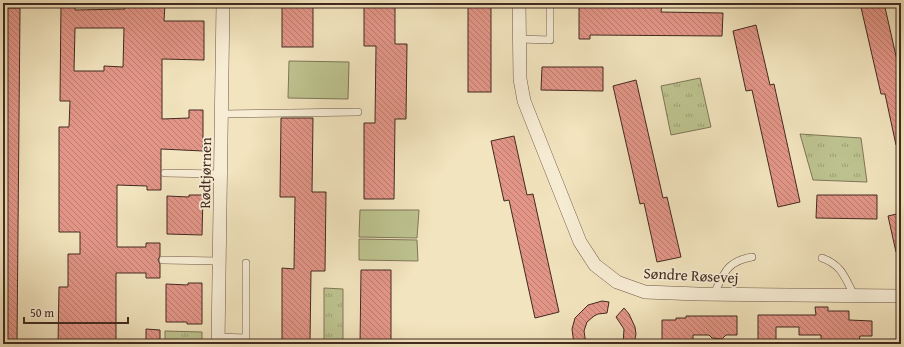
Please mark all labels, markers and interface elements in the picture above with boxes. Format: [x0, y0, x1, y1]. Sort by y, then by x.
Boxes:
street label: Rødtjørnen [194, 137, 216, 209]
street label: Søndre Røsevej [643, 262, 739, 288]
scale bar [24, 299, 128, 325]
text: 50 m [30, 304, 54, 321]

